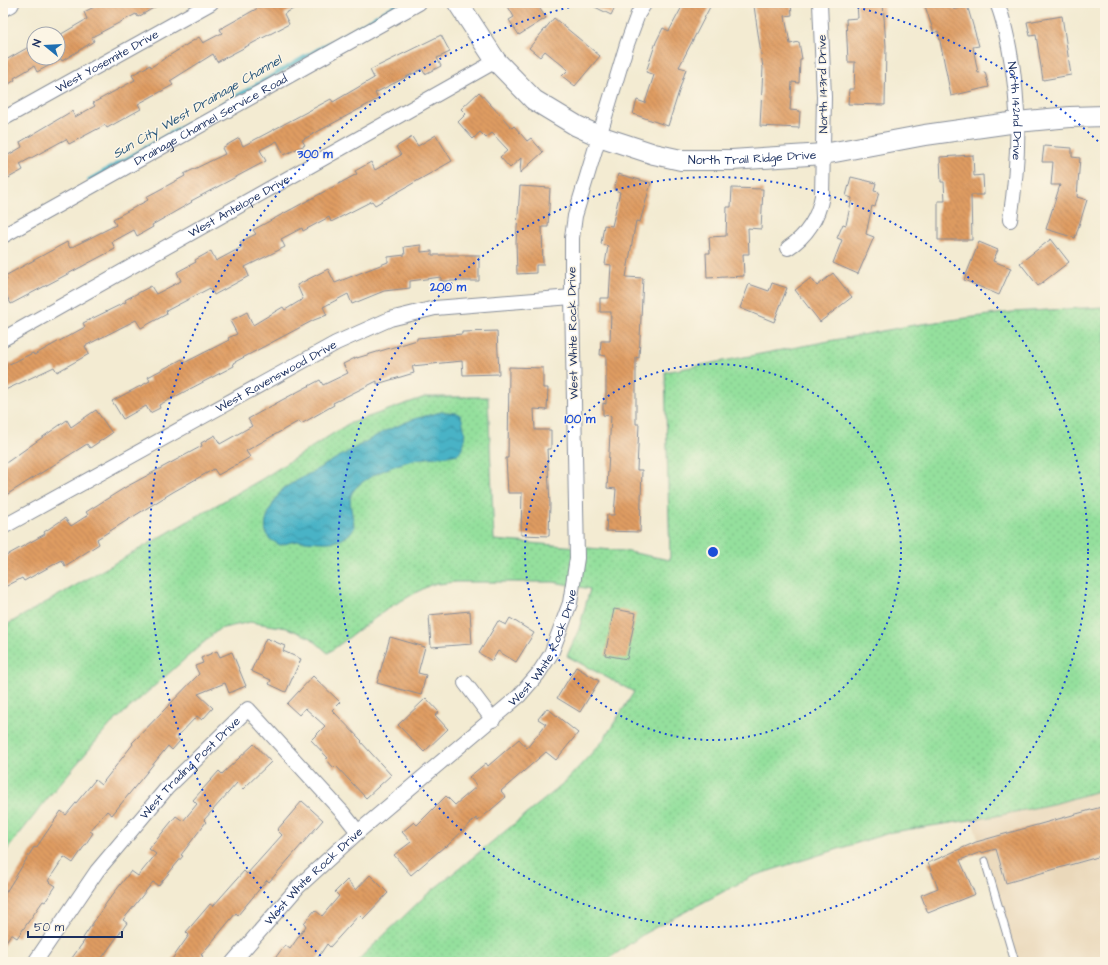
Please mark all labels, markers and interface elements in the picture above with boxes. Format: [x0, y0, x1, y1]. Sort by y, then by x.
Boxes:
street label: West Yosemite Drive [52, 25, 162, 97]
north arrow [26, 26, 66, 66]
street label: North 143rd Drive [814, 34, 832, 134]
text: N [29, 37, 45, 49]
water label: Sun City West Drainage Channel [109, 50, 287, 164]
street label: North 142nd Drive [1003, 60, 1026, 161]
street label: Drainage Channel Service Road [131, 70, 290, 169]
text: 300 m [296, 146, 333, 163]
street label: North Trail Ridge Drive [688, 146, 817, 169]
street label: West Antelope Drive [185, 170, 293, 241]
street label: West White Rock Drive [563, 266, 583, 399]
text: 200 m [429, 279, 467, 296]
street label: West Ravenswood Drive [212, 336, 340, 416]
text: 100 m [565, 411, 596, 428]
centre of rings [706, 545, 720, 559]
street label: West White Rock Drive [505, 588, 581, 710]
street label: West Trading Post Drive [136, 712, 244, 823]
street label: West White Rock Drive [260, 823, 367, 929]
scale bar [28, 913, 122, 939]
text: 50 m [34, 919, 65, 936]

